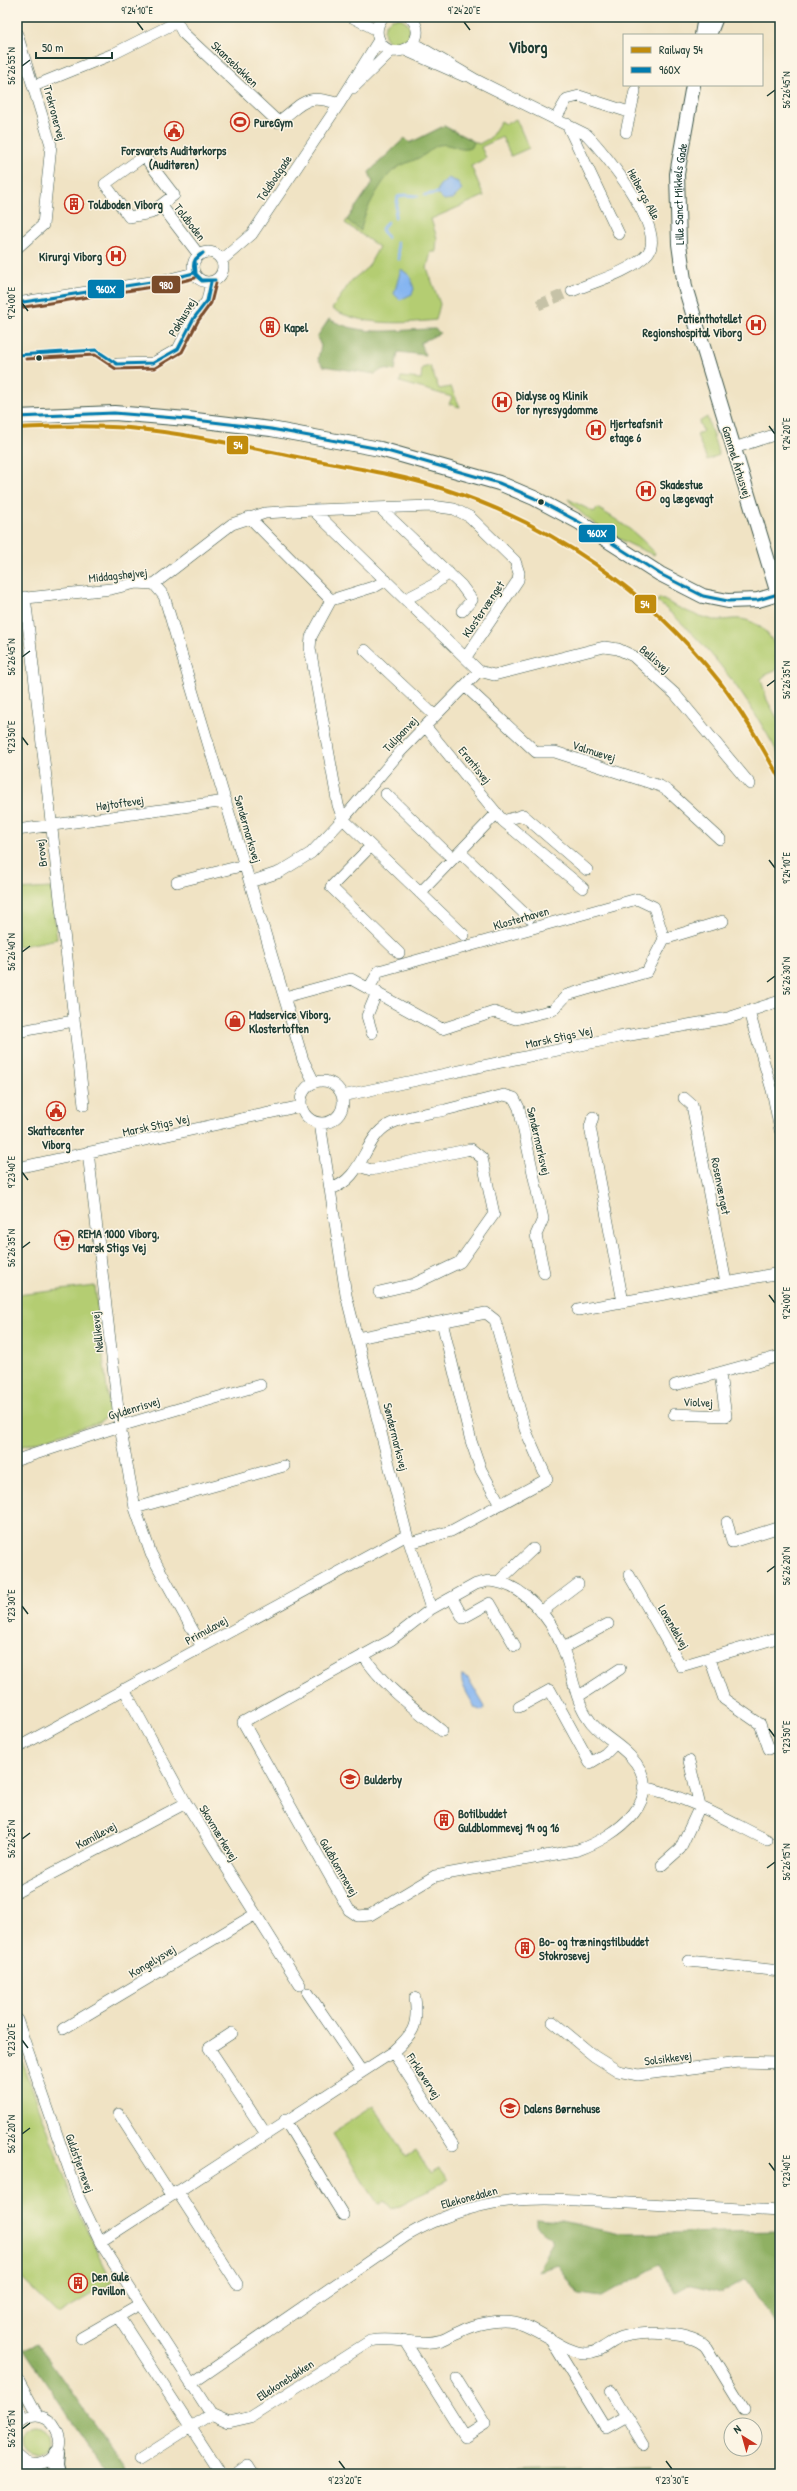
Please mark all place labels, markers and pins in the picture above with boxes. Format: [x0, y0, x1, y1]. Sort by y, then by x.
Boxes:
sports icon: PureGym [229, 111, 251, 133]
place label: PureGym [254, 114, 293, 132]
public building icon: Forsvarets Auditørkorps (Auditøren) [163, 120, 185, 142]
place label: Forsvarets Auditørkorps (Auditøren) [121, 142, 227, 173]
building icon: Toldboden Viborg [63, 193, 85, 215]
place label: Toldboden Viborg [87, 196, 164, 214]
hospital icon: Kirurgi Viborg [105, 245, 127, 267]
place label: Kirurgi Viborg [39, 248, 103, 266]
place label: Patienthotellet Regionshospital Viborg [643, 310, 743, 342]
hospital icon: Patienthotellet Regionshospital Viborg [745, 314, 767, 336]
building icon: Kapel [259, 316, 281, 338]
place label: Kapel [284, 319, 309, 337]
unlabelled marker [34, 353, 44, 363]
place label: Dialyse og Klinik for nyresygdomme [516, 387, 598, 419]
hospital icon: Dialyse og Klinik for nyresygdomme [491, 391, 513, 413]
place label: Hjerteafsnit etage 6 [609, 415, 663, 447]
hospital icon: Hjerteafsnit etage 6 [585, 419, 607, 441]
place label: Skadestue og lægevagt [660, 476, 714, 508]
hospital icon: Skadestue og lægevagt [635, 480, 657, 502]
unlabelled marker [536, 497, 546, 507]
place label: Madservice Viborg, Klostertoften [249, 1006, 331, 1037]
shop icon: Madservice Viborg, Klostertoften [224, 1010, 246, 1032]
public building icon: Skattecenter Viborg [45, 1100, 67, 1122]
place label: Skattecenter Viborg [28, 1122, 85, 1154]
place label: REMA 1000 Viborg, Marsk Stigs Vej [78, 1225, 160, 1257]
supermarket icon: REMA 1000 Viborg, Marsk Stigs Vej [53, 1229, 75, 1251]
school or university icon: Bulderby [339, 1768, 361, 1790]
place label: Bulderby [364, 1771, 402, 1789]
place label: Botilbuddet Guldblommevej 14 og 16 [458, 1805, 560, 1837]
building icon: Botilbuddet Guldblommevej 14 og 16 [433, 1809, 455, 1831]
place label: Bo- og træningstilbuddet Stokrosevej [539, 1933, 650, 1964]
building icon: Bo- og træningstilbuddet Stokrosevej [514, 1937, 536, 1959]
school or university icon: Dalens Børnehuse [499, 2097, 521, 2119]
place label: Dalens Børnehuse [524, 2100, 601, 2117]
place label: Den Gule Pavillon [92, 2268, 129, 2299]
building icon: Den Gule Pavillon [67, 2272, 89, 2294]

